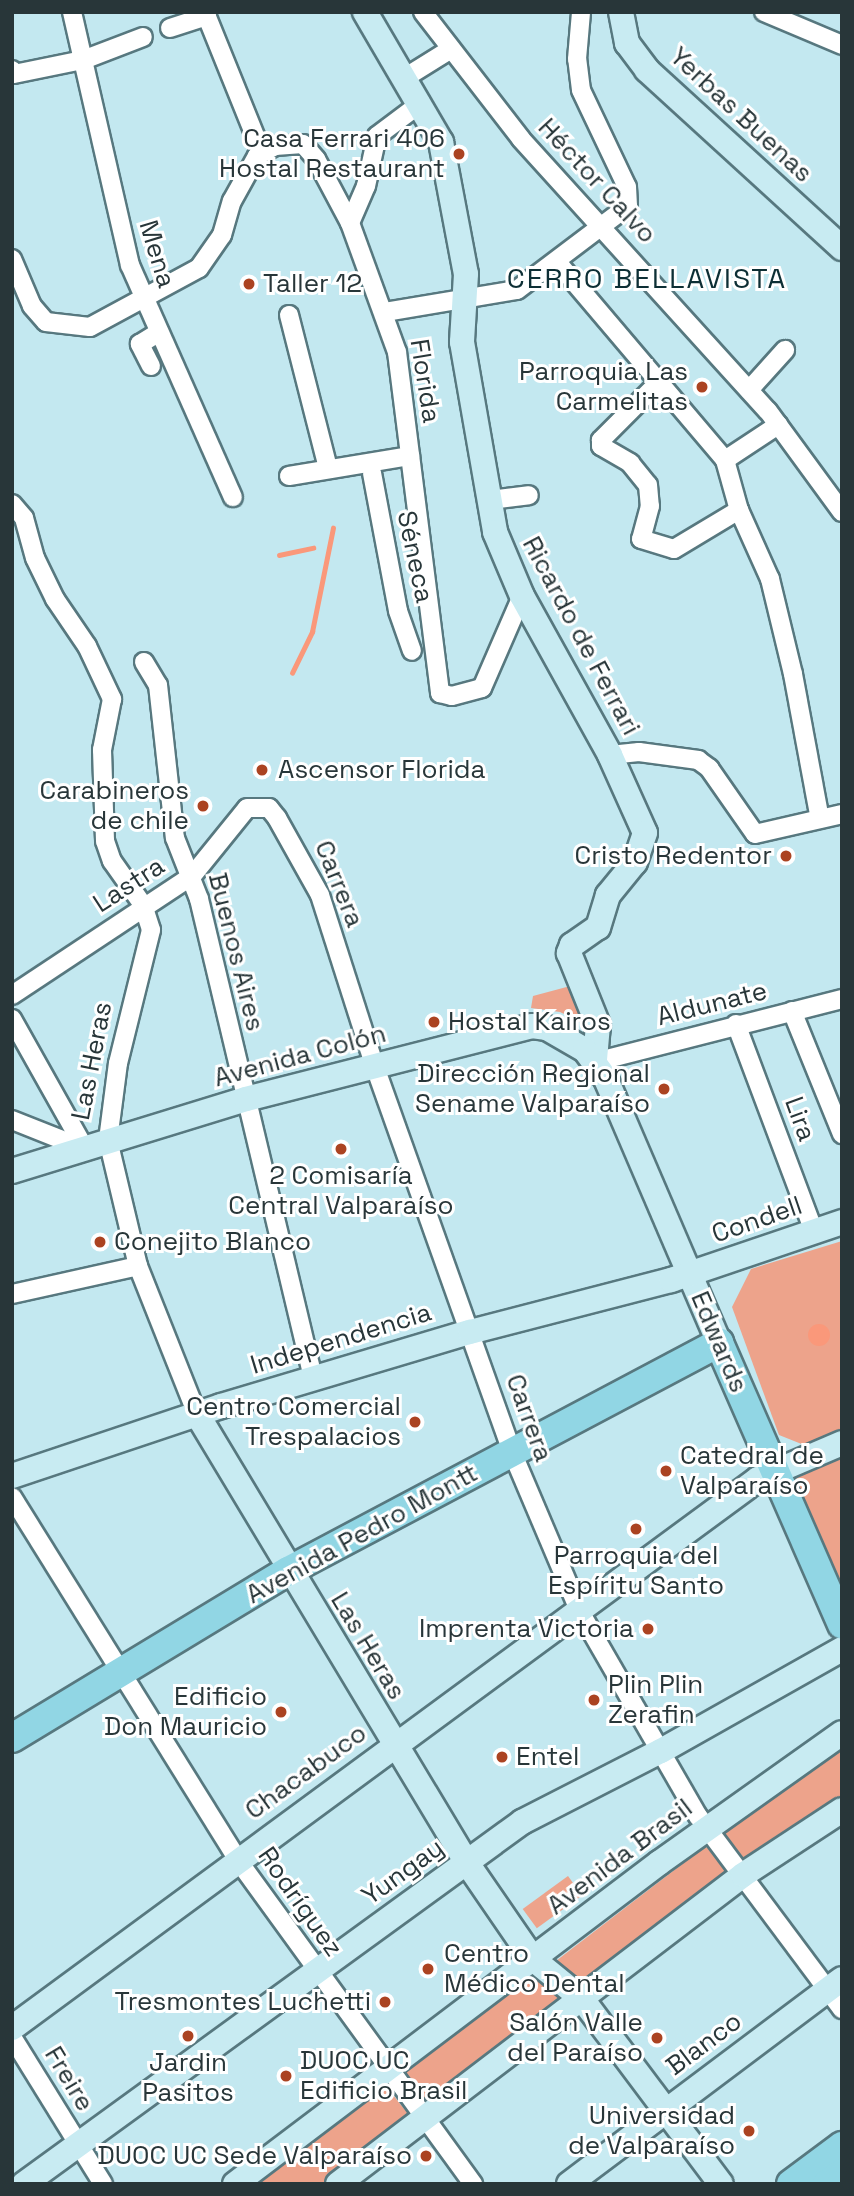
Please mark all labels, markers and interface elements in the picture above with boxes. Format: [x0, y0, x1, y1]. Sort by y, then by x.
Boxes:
street label: Yerbas Buenas [663, 41, 819, 189]
street label: Héctor Calvo [531, 112, 663, 250]
place label: Casa Ferrari 406 Hostal Restaurant [219, 123, 445, 184]
marker: Casa Ferrari 406 Hostal Restaurant [451, 146, 467, 162]
street label: Mena [132, 217, 182, 291]
district label: CERRO BELLAVISTA [509, 261, 785, 295]
place label: Taller 12 [263, 268, 362, 300]
marker: Taller 12 [241, 276, 257, 292]
street label: Florida [403, 337, 447, 425]
place label: Parroquia Las Carmelitas [519, 356, 688, 418]
marker: Parroquia Las Carmelitas [694, 379, 710, 395]
street label: Séneca [390, 508, 440, 606]
street label: Ricardo de Ferrari [515, 531, 647, 741]
place label: Ascensor Florida [278, 754, 486, 786]
marker: Ascensor Florida [252, 760, 272, 780]
place label: Carabineros de chile [39, 775, 189, 836]
marker: Carabineros de chile [195, 798, 211, 814]
street label: Carrera [308, 836, 370, 932]
place label: Cristo Redentor [575, 840, 772, 872]
marker: Cristo Redentor [778, 848, 794, 864]
street label: Lastra [87, 850, 171, 920]
street label: Buenos Aires [201, 870, 271, 1034]
street label: Aldunate [654, 975, 770, 1033]
street label: Las Heras [65, 999, 119, 1123]
place label: Hostal Kairos [448, 1006, 611, 1038]
marker: Hostal Kairos [426, 1014, 442, 1030]
street label: Avenida Colón [211, 1018, 389, 1094]
place label: Dirección Regional Sename Valparaíso [415, 1058, 650, 1120]
marker: Dirección Regional Sename Valparaíso [656, 1081, 672, 1097]
street label: Lira [778, 1093, 822, 1145]
marker: 2 Comisaría Central Valparaíso [333, 1141, 349, 1157]
place label: 2 Comisaría Central Valparaíso [228, 1160, 454, 1222]
street label: Condell [708, 1190, 806, 1250]
place label: Conejito Blanco [114, 1226, 311, 1258]
marker: Conejito Blanco [92, 1234, 108, 1250]
street label: Edwards [684, 1287, 754, 1397]
street label: Independencia [247, 1297, 435, 1381]
street label: Carrera [499, 1370, 559, 1466]
place label: Centro Comercial Trespalacios [186, 1391, 401, 1452]
marker: Centro Comercial Trespalacios [407, 1414, 423, 1430]
place label: Catedral de Valparaíso [680, 1440, 824, 1502]
street label: Avenida Pedro Montt [241, 1457, 483, 1611]
marker: Catedral de Valparaíso [658, 1463, 674, 1479]
marker: Parroquia del Espíritu Santo [628, 1521, 644, 1537]
place label: Parroquia del Espíritu Santo [548, 1540, 724, 1602]
street label: Las Heras [324, 1587, 412, 1705]
place label: Imprenta Victoria [419, 1613, 634, 1645]
marker: Imprenta Victoria [640, 1621, 656, 1637]
place label: Plin Plin Zerafin [608, 1669, 703, 1730]
place label: Edificio Don Mauricio [104, 1681, 267, 1742]
marker: Plin Plin Zerafin [586, 1692, 602, 1708]
marker: Edificio Don Mauricio [273, 1704, 289, 1720]
street label: Chacabuco [239, 1718, 373, 1826]
place label: Entel [516, 1741, 579, 1773]
marker: Entel [494, 1749, 510, 1765]
street label: Avenida Brasil [541, 1792, 699, 1922]
street label: Yungay [356, 1832, 450, 1912]
street label: Rodríguez [251, 1841, 349, 1963]
place label: Centro Médico Dental [444, 1938, 625, 2000]
marker: Centro Médico Dental [418, 1959, 438, 1979]
place label: Tresmontes Luchetti [114, 1986, 371, 2018]
marker: Tresmontes Luchetti [377, 1994, 393, 2010]
street label: Blanco [660, 2006, 748, 2082]
place label: Salón Valle del Paraíso [507, 2007, 643, 2068]
marker: Jardin Pasitos [180, 2028, 196, 2044]
marker: Salón Valle del Paraíso [649, 2030, 665, 2046]
street label: Freire [38, 2041, 100, 2117]
place label: DUOC UC Edificio Brasil [300, 2045, 467, 2106]
place label: Jardin Pasitos [142, 2047, 234, 2108]
marker: DUOC UC Edificio Brasil [278, 2068, 294, 2084]
place label: Universidad de Valparaíso [568, 2100, 735, 2162]
marker: Universidad de Valparaíso [741, 2123, 757, 2139]
place label: DUOC UC Sede Valparaíso [97, 2140, 412, 2172]
marker: DUOC UC Sede Valparaíso [418, 2148, 434, 2164]

